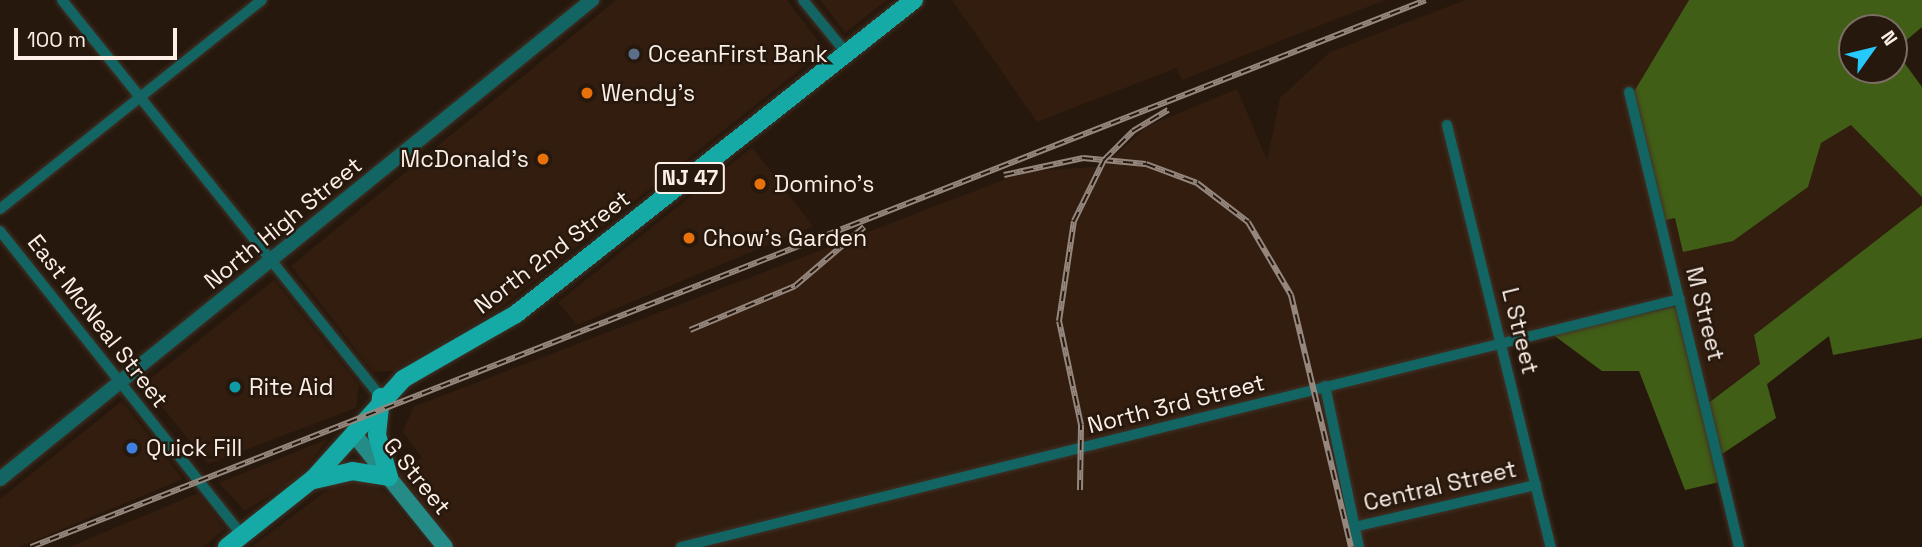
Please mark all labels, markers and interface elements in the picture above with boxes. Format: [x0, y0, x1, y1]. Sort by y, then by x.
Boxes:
scale bar [18, 14, 180, 58]
north arrow [1838, 14, 1908, 84]
text: 100 m [27, 26, 86, 53]
text: N [1875, 26, 1903, 50]
place label: OceanFirst Bank [648, 40, 828, 68]
marker: OceanFirst Bank [626, 46, 642, 62]
place label: Wendy's [601, 79, 695, 107]
marker: Wendy's [579, 85, 595, 101]
place label: McDonald's [400, 145, 529, 173]
street label: North High Street [199, 151, 367, 295]
marker: McDonald's [535, 151, 551, 167]
road number: NJ 47 [653, 160, 727, 196]
place label: Domino's [774, 170, 874, 198]
marker: Domino's [752, 176, 768, 192]
street label: North 2nd Street [469, 184, 635, 320]
place label: Chow's Garden [703, 224, 867, 252]
street label: East McNeal Street [22, 229, 174, 413]
marker: Chow's Garden [681, 230, 697, 246]
street label: M Street [1680, 264, 1730, 364]
street label: L Street [1496, 285, 1544, 377]
street label: North 3rd Street [1084, 369, 1268, 439]
place label: Rite Aid [249, 373, 334, 401]
marker: Rite Aid [227, 379, 243, 395]
street label: G Street [378, 432, 456, 520]
place label: Quick Fill [146, 434, 242, 462]
marker: Quick Fill [124, 440, 140, 456]
street label: Central Street [1361, 455, 1519, 517]

